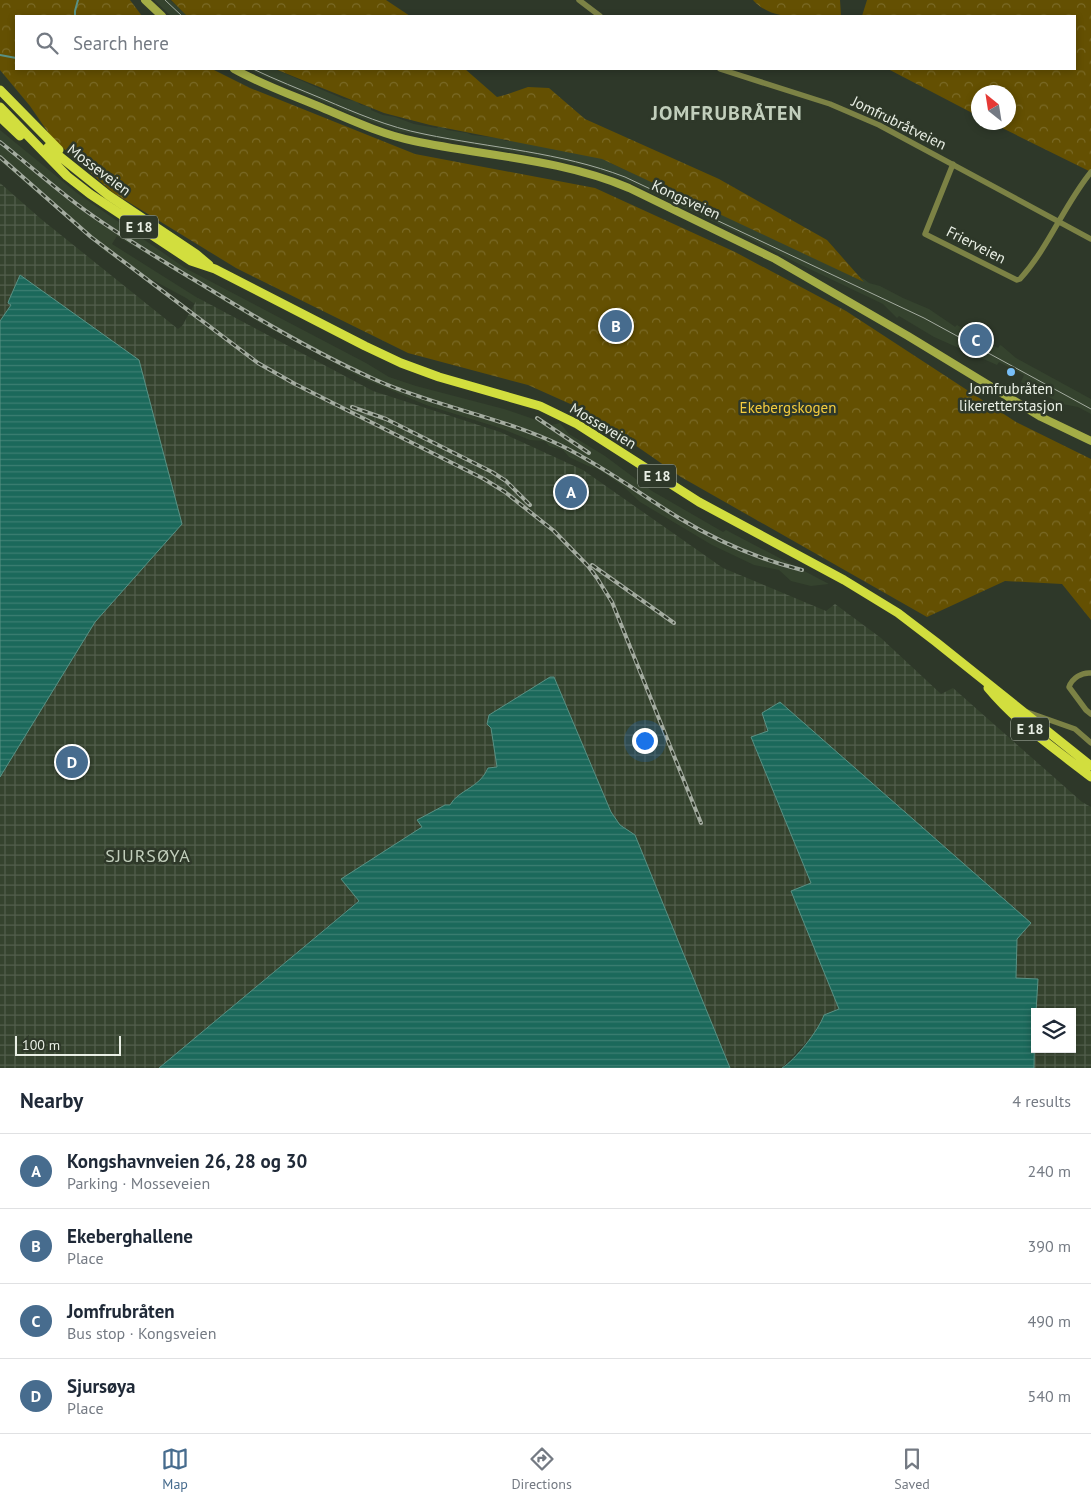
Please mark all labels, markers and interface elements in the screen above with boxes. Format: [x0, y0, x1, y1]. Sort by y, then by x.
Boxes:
search box [15, 15, 1076, 70]
icon: search [33, 29, 61, 57]
text: Search here [73, 31, 169, 55]
north arrow [971, 85, 1016, 130]
street label: Jomfrubråtveien [848, 91, 950, 154]
district label: JOMFRUBRÅTEN [650, 100, 803, 126]
street label: Mosseveien [64, 140, 135, 200]
street label: Kongsveien [649, 175, 724, 224]
road number: E 18 [120, 216, 158, 238]
street label: Frierveien [943, 222, 1009, 268]
pin: B [600, 307, 632, 345]
pin: C [960, 321, 992, 359]
marker: Jomfrubråten likeretterstasjon [1005, 366, 1017, 378]
place label: Jomfrubråten likeretterstasjon [959, 379, 1063, 415]
street label: Mosseveien [566, 398, 640, 453]
park label: Ekebergskogen [740, 398, 836, 417]
road number: E 18 [638, 464, 676, 488]
pin: A [555, 473, 587, 511]
road number: E 18 [1011, 718, 1049, 741]
your location [632, 728, 658, 754]
pin: D [56, 743, 88, 781]
district label: SJURSØYA [105, 844, 191, 867]
map controls [1031, 1008, 1076, 1053]
button: layers [1031, 1008, 1076, 1053]
scale bar [15, 1033, 121, 1056]
text: 100 m [22, 1036, 60, 1054]
text: Nearby [20, 1087, 83, 1114]
text: 4 results [1012, 1091, 1071, 1111]
text: Kongshavnveien 26, 28 og 30 [67, 1149, 307, 1173]
text: A [31, 1161, 41, 1181]
text: 240 m [1028, 1161, 1071, 1181]
text: Parking · Mosseveien [67, 1173, 210, 1193]
text: Ekeberghallene [67, 1224, 193, 1248]
text: B [31, 1236, 41, 1256]
text: 390 m [1028, 1236, 1071, 1256]
text: Place [67, 1248, 104, 1268]
text: Jomfrubråten [67, 1299, 175, 1323]
text: C [32, 1311, 40, 1331]
text: 490 m [1028, 1311, 1071, 1331]
text: Bus stop · Kongsveien [67, 1323, 217, 1343]
text: Sjursøya [67, 1374, 136, 1398]
text: D [31, 1386, 41, 1406]
text: 540 m [1028, 1386, 1071, 1406]
text: Place [67, 1398, 104, 1418]
tab: Map [161, 1445, 189, 1493]
tab: Directions [511, 1445, 572, 1493]
tab: Saved [894, 1445, 930, 1493]

